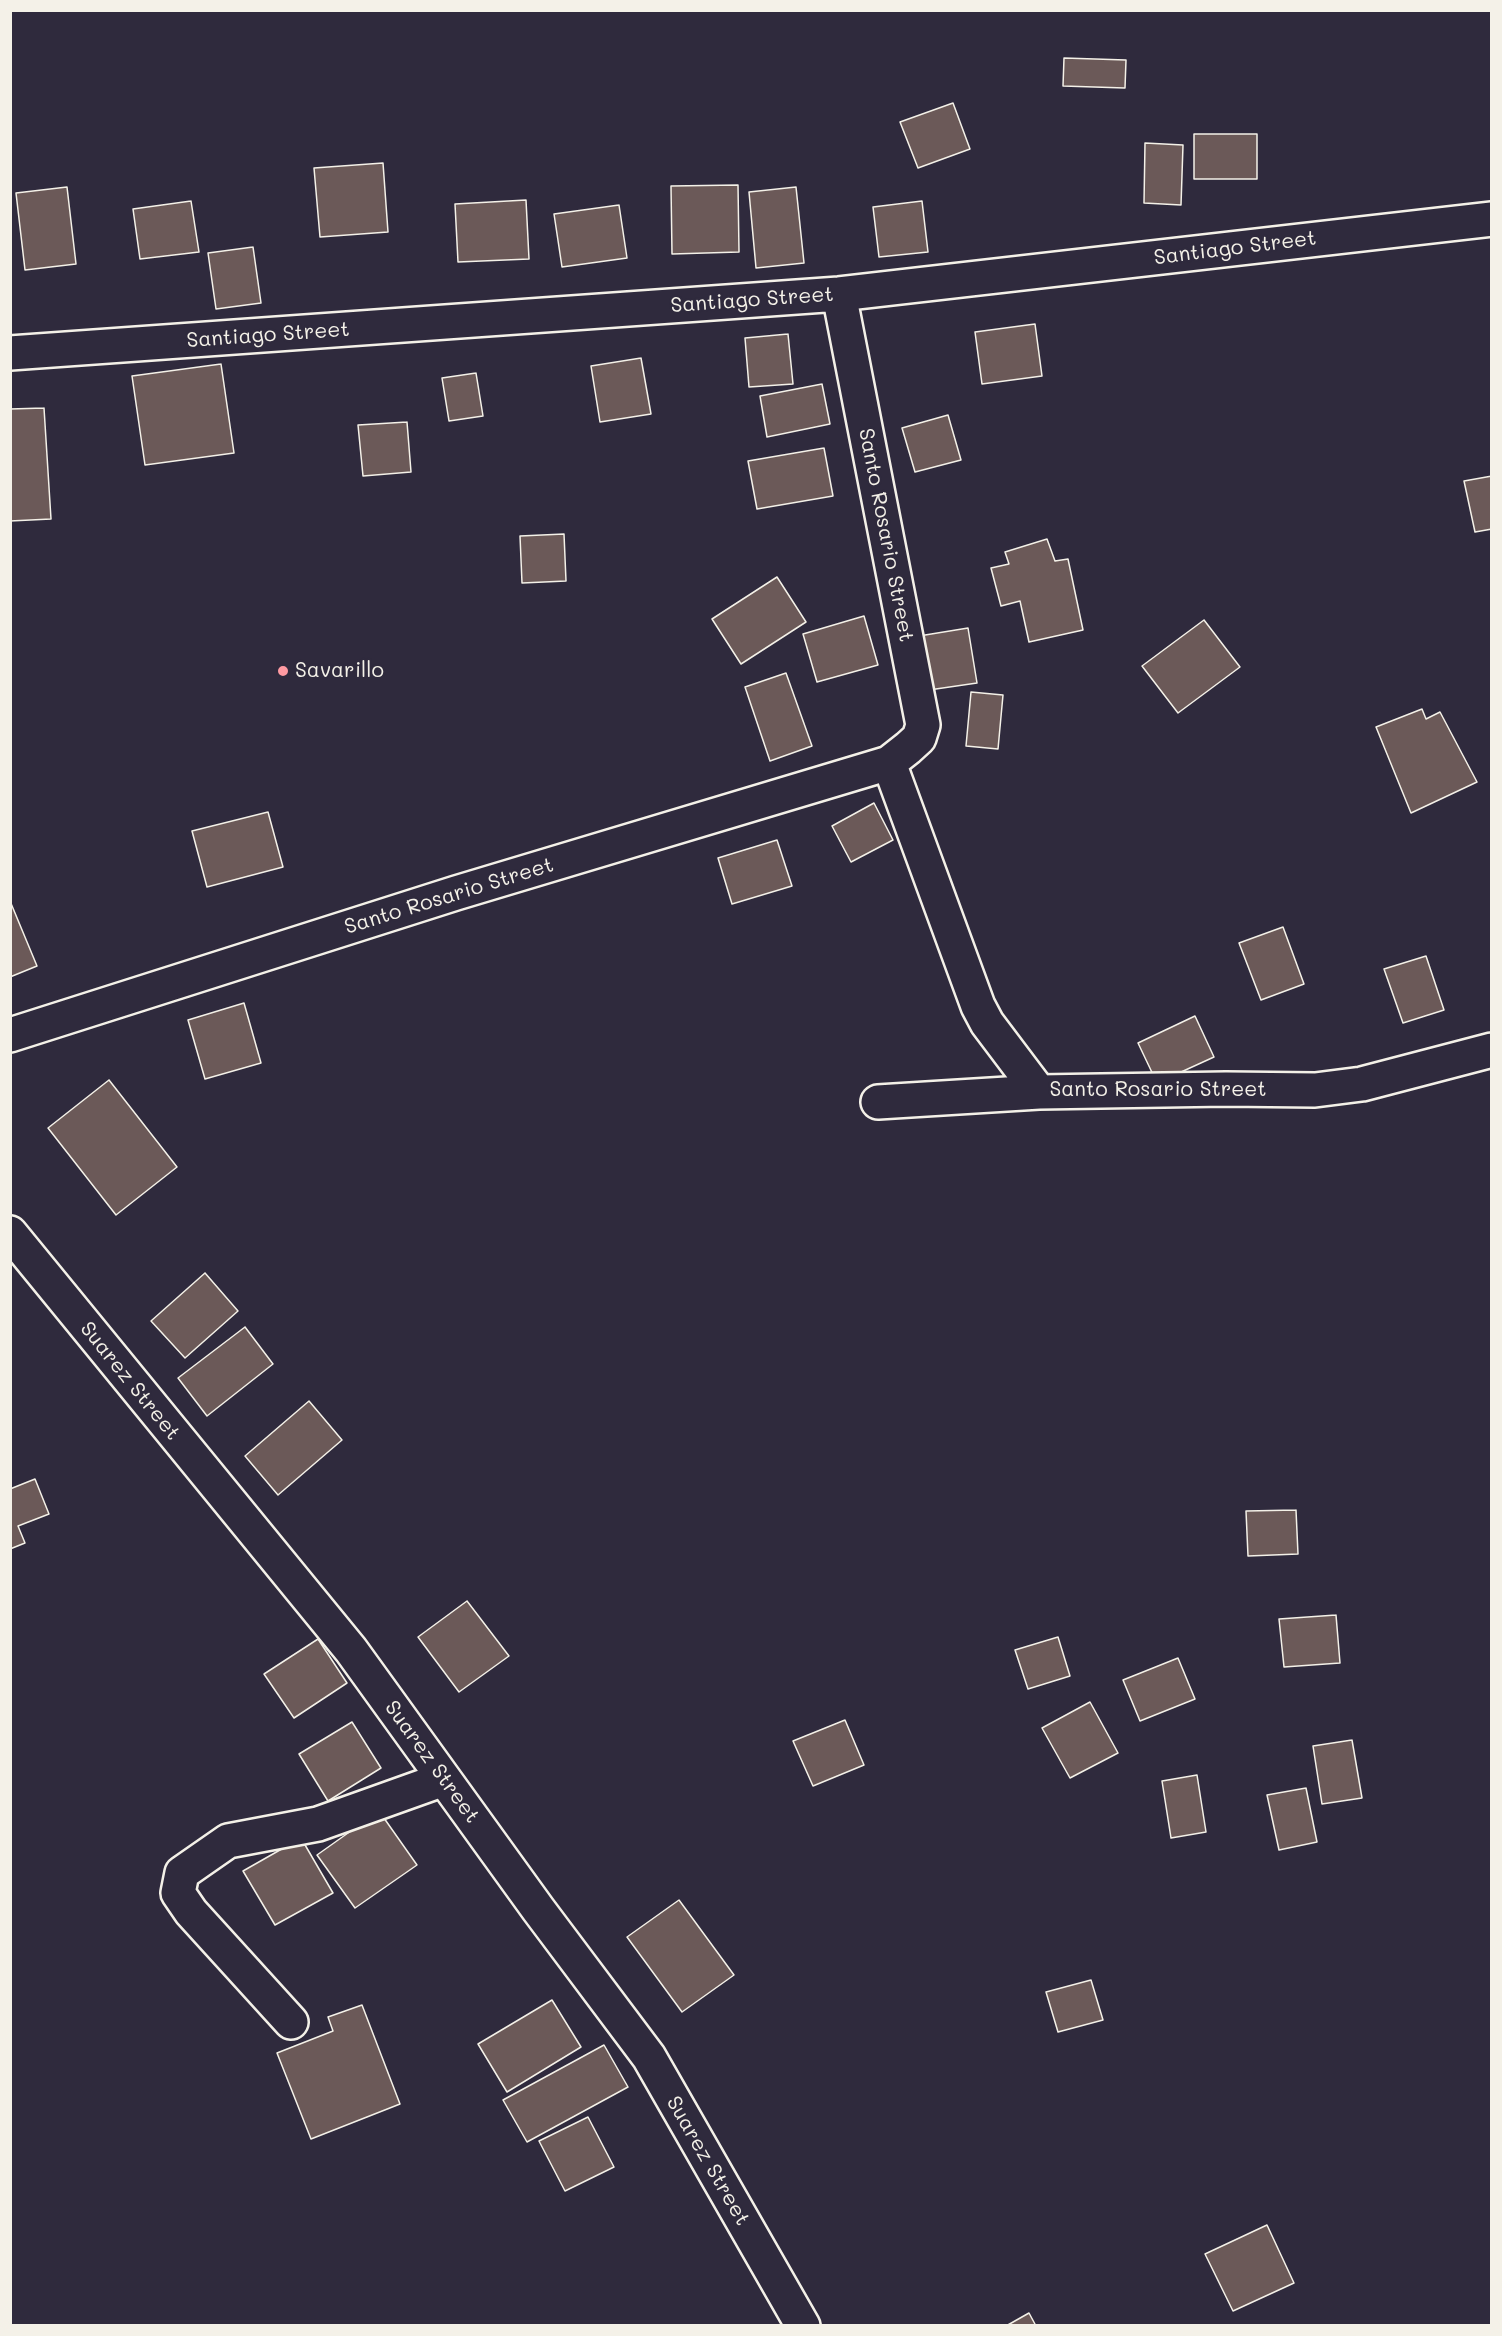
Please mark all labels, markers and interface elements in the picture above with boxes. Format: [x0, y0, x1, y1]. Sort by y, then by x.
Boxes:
street label: Santiago Street [1152, 226, 1318, 270]
street label: Santiago Street [670, 282, 834, 318]
street label: Santiago Street [186, 317, 350, 353]
street label: Santo Rosario Street [853, 426, 919, 644]
place label: Savarillo [295, 658, 384, 684]
marker: Savarillo [276, 664, 290, 678]
street label: Santo Rosario Street [341, 852, 557, 940]
street label: Santo Rosario Street [1049, 1077, 1267, 1103]
street label: Suarez Street [75, 1317, 185, 1445]
street label: Suarez Street [379, 1696, 485, 1828]
street label: Suarez Street [661, 2092, 755, 2230]

